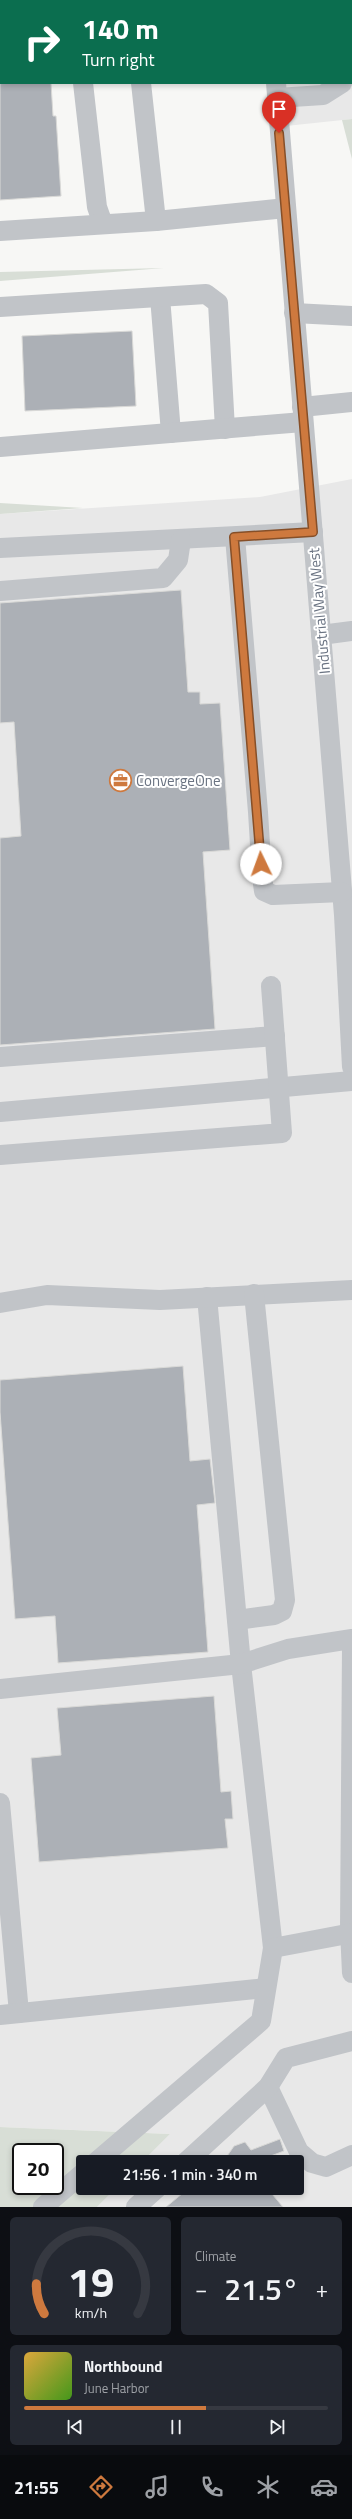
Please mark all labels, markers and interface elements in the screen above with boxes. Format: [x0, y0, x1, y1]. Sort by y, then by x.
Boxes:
text: 140 m [82, 7, 159, 50]
icon: right [16, 16, 68, 68]
text: Turn right [82, 46, 155, 73]
pin [262, 92, 296, 133]
icon: arrive [268, 98, 290, 120]
street label: Industrial Way West [302, 546, 336, 675]
office icon: ConvergeOne [108, 767, 134, 793]
place label: ConvergeOne [136, 769, 220, 792]
position arrow [240, 843, 282, 885]
speed limit sign: 20 [12, 2143, 64, 2195]
text: 21:56 · 1 min · 340 m [123, 2163, 257, 2186]
text: Climate [195, 2246, 236, 2266]
text: 19 [67, 2250, 114, 2313]
text: 21.5° [224, 2266, 299, 2312]
text: − [195, 2272, 207, 2306]
text: + [316, 2272, 328, 2306]
text: km/h [74, 2302, 107, 2324]
text: Northbound [84, 2355, 163, 2378]
text: June Harbor [84, 2378, 149, 2398]
icon: previous [64, 2416, 86, 2438]
icon: pause [165, 2416, 187, 2438]
icon: next [266, 2416, 288, 2438]
icon: directions [87, 2473, 115, 2501]
icon: music [143, 2473, 171, 2501]
icon: phone [198, 2473, 226, 2501]
icon: climate [254, 2473, 282, 2501]
icon: car [310, 2473, 338, 2501]
text: 21:55 [14, 2474, 59, 2501]

